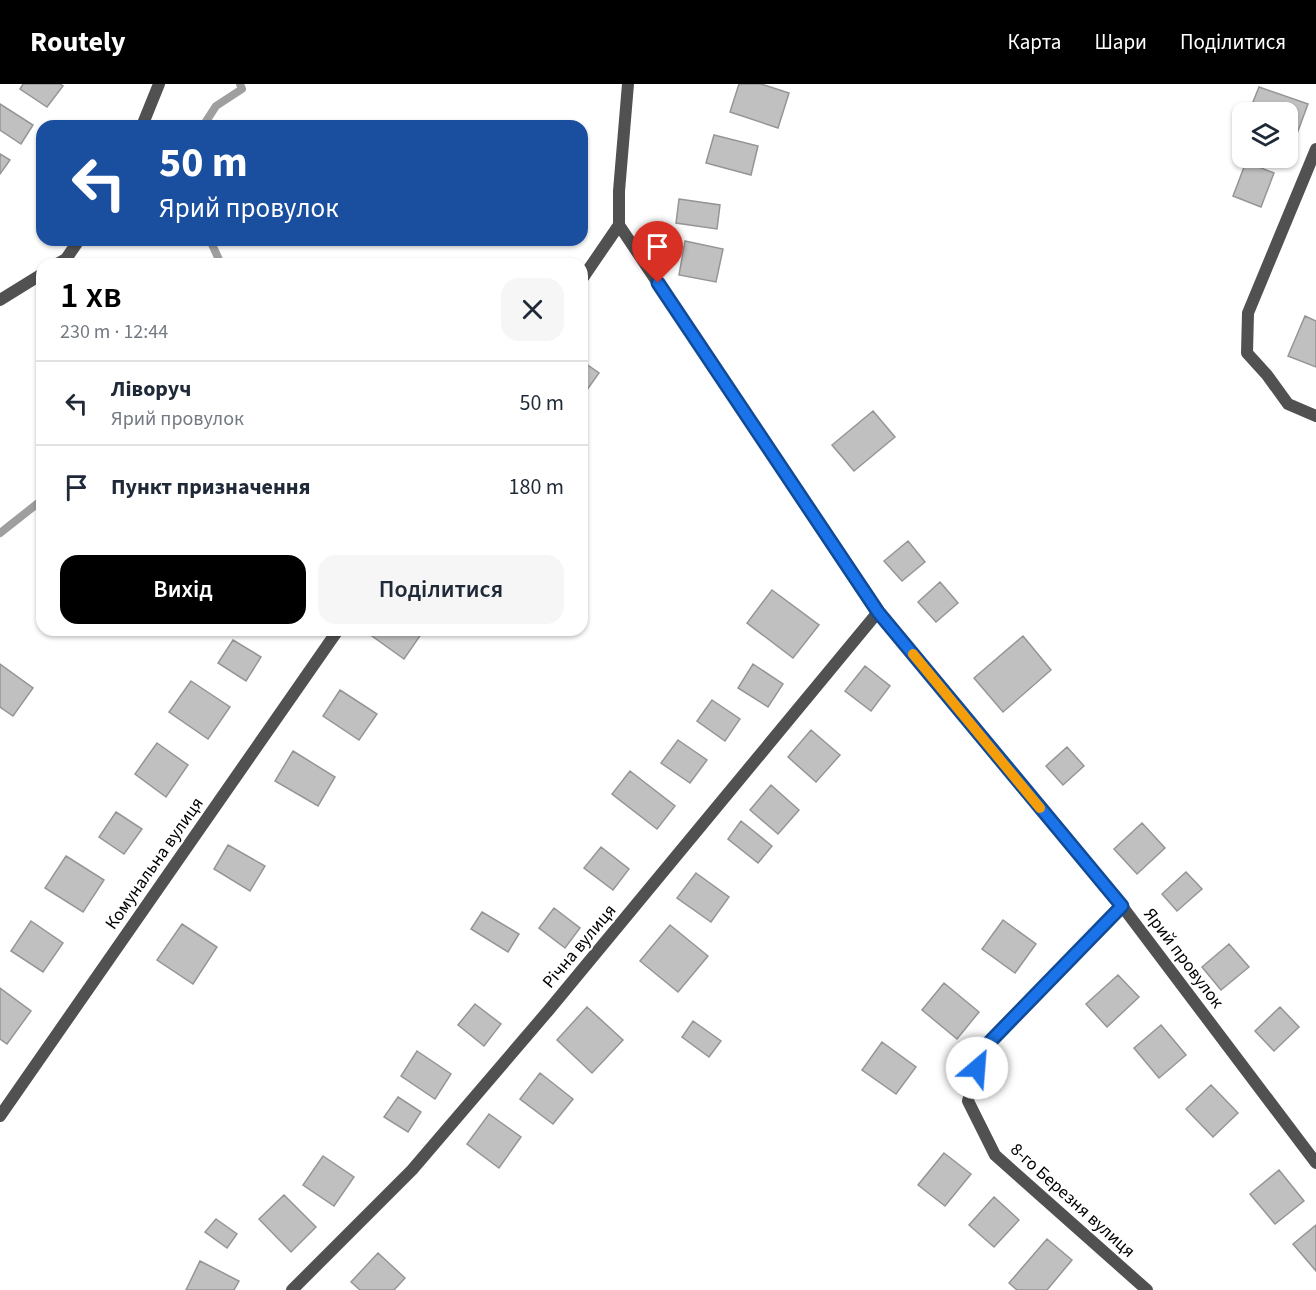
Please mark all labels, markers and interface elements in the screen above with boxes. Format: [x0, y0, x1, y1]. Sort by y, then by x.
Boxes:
text: Routely [30, 22, 126, 62]
text: Карта [1008, 27, 1061, 57]
text: Шари [1094, 27, 1147, 57]
text: Поділитися [1180, 27, 1286, 57]
map controls [1232, 102, 1298, 168]
button: layers [1232, 102, 1298, 168]
text: 50 m [159, 133, 248, 193]
icon: left [60, 144, 138, 222]
text: Ярий провулок [159, 189, 339, 228]
pin [632, 221, 683, 283]
icon: arrive [641, 230, 674, 263]
text: 1 хв [60, 270, 122, 321]
button: close [501, 278, 564, 341]
text: 230 m · 12:44 [60, 318, 168, 346]
text: Ліворуч [111, 373, 191, 405]
icon: left [60, 387, 93, 420]
text: 50 m [519, 387, 564, 419]
text: Ярий провулок [111, 405, 244, 433]
icon: arrive [60, 471, 93, 504]
text: Пункт призначення [111, 471, 311, 503]
text: 180 m [509, 471, 564, 503]
button: Вихід [60, 555, 306, 624]
button: Поділитися [318, 555, 564, 624]
street label: Комунальна вулиця [99, 792, 210, 935]
street label: Річна вулиця [537, 899, 622, 994]
street label: Ярий провулок [1138, 903, 1230, 1014]
position arrow [945, 1036, 1009, 1100]
street label: 8-го Березня вулиця [1005, 1137, 1141, 1263]

